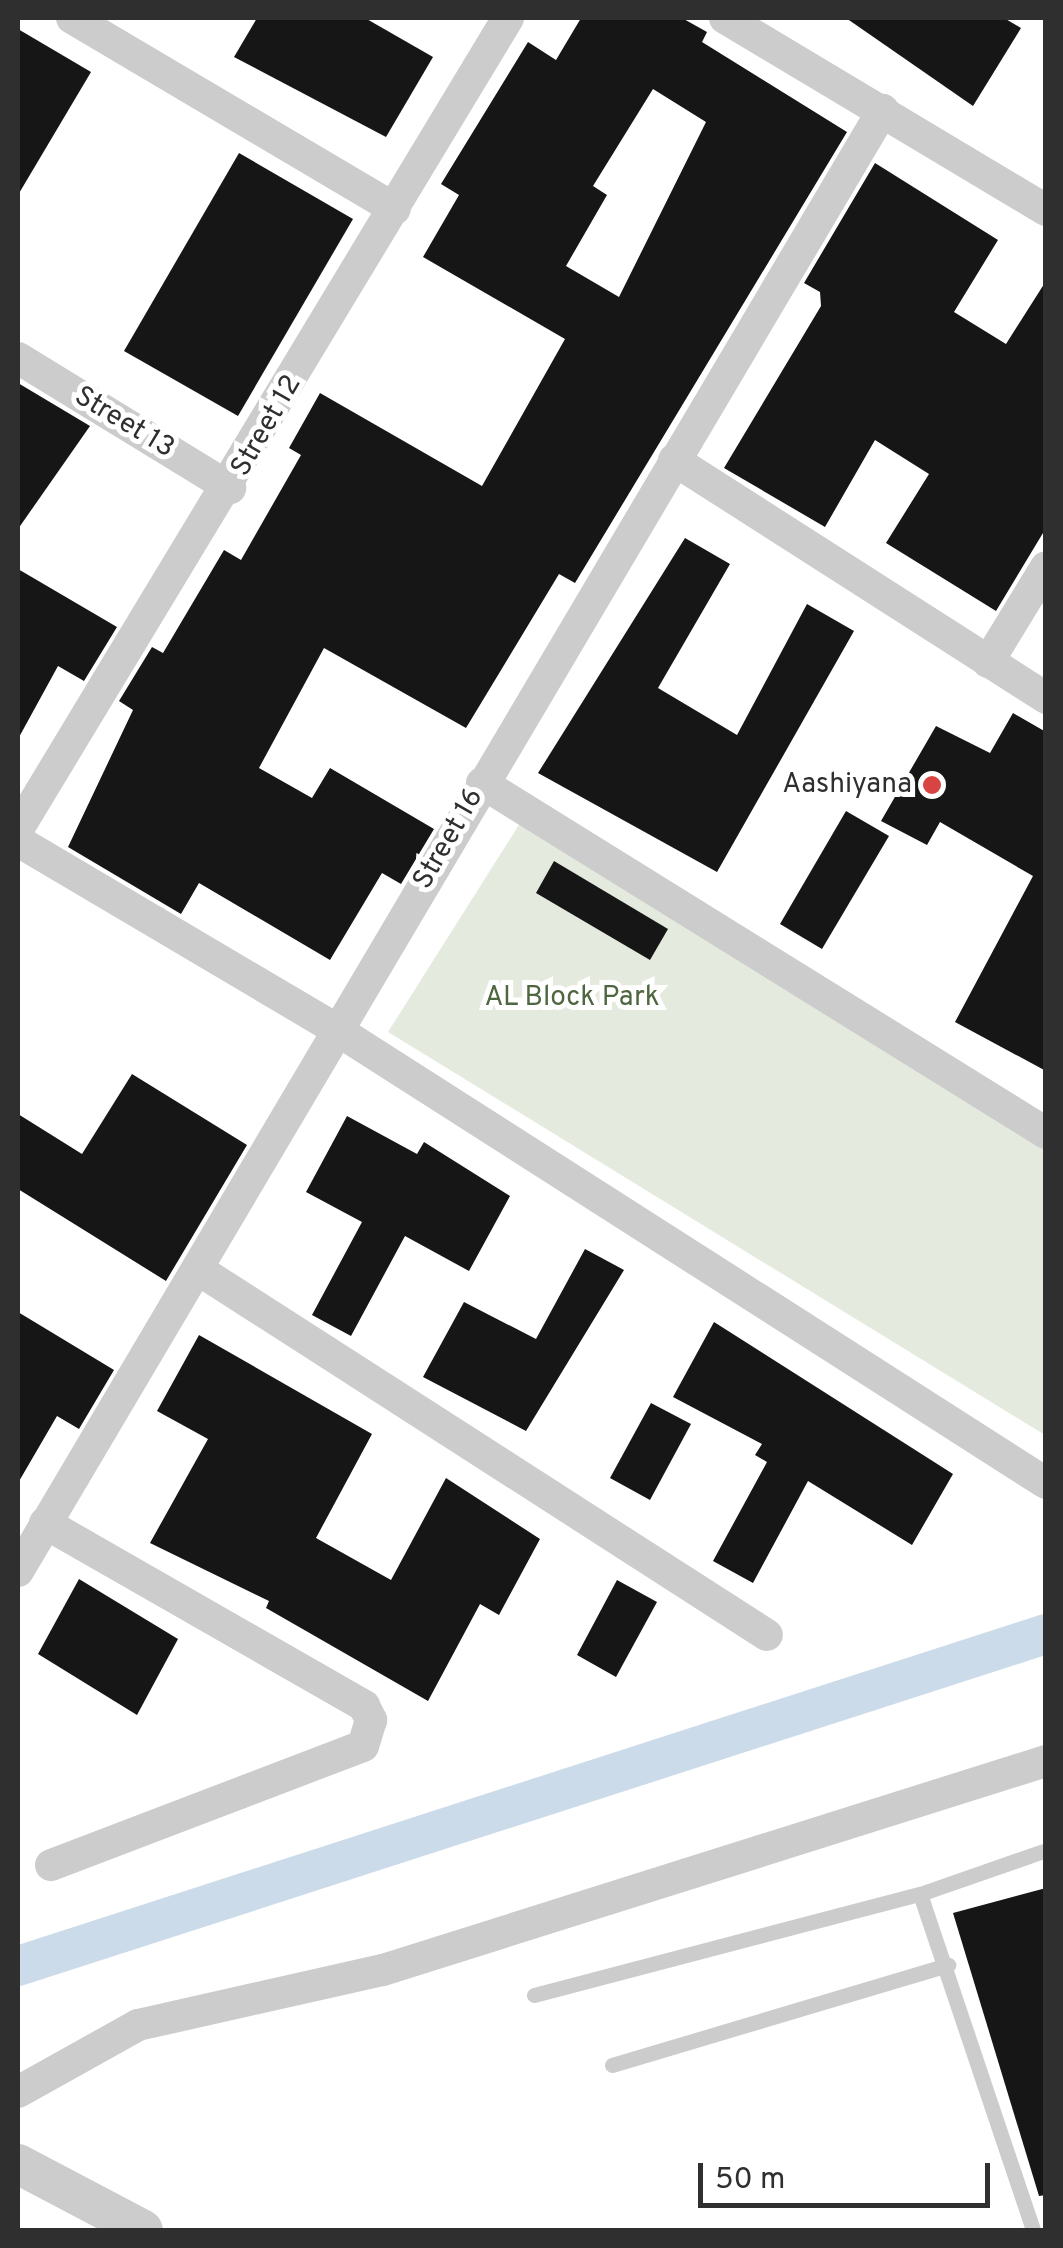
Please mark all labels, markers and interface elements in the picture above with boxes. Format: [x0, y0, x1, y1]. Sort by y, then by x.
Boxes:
street label: Street 12 [225, 369, 309, 483]
street label: Street 13 [68, 380, 180, 466]
place label: Aashiyana [782, 768, 912, 802]
marker: Aashiyana [921, 774, 943, 796]
street label: Street 16 [407, 783, 491, 895]
park label: AL Block Park [484, 981, 660, 1015]
scale bar [703, 2143, 996, 2205]
text: 50 m [715, 2162, 785, 2199]

